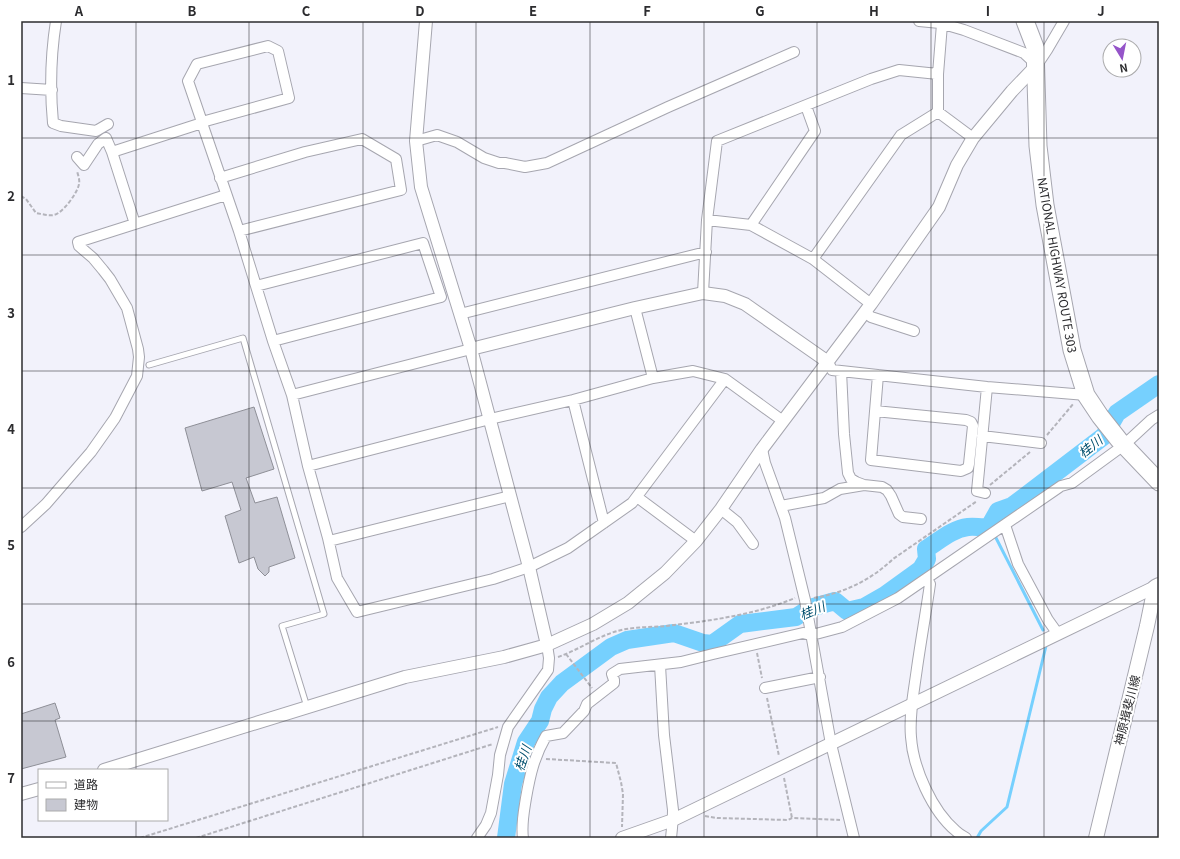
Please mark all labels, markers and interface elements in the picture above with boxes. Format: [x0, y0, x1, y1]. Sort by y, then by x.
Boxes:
text: A [74, 1, 84, 20]
text: B [188, 1, 197, 20]
text: C [302, 1, 311, 20]
text: D [415, 1, 425, 20]
text: E [529, 1, 537, 20]
text: F [643, 1, 651, 20]
text: G [755, 1, 765, 20]
text: H [869, 1, 879, 20]
text: I [986, 1, 990, 20]
text: J [1097, 1, 1105, 20]
north arrow [1102, 38, 1142, 78]
text: N [1118, 60, 1129, 77]
text: 1 [7, 70, 15, 89]
street label: NATIONAL HIGHWAY ROUTE 303 [1034, 176, 1082, 354]
text: 2 [7, 186, 15, 205]
text: 3 [7, 303, 15, 322]
text: 4 [7, 419, 15, 438]
water label: 桂川 [1074, 429, 1108, 462]
text: 5 [7, 535, 15, 554]
water label: 桂川 [796, 596, 829, 624]
text: 6 [7, 652, 15, 671]
street label: 神原揖斐川線 [1109, 673, 1143, 747]
water label: 桂川 [509, 741, 536, 773]
text: 7 [7, 768, 15, 787]
legend [38, 769, 168, 821]
text: 道路 [74, 775, 98, 792]
text: 建物 [74, 795, 98, 812]

